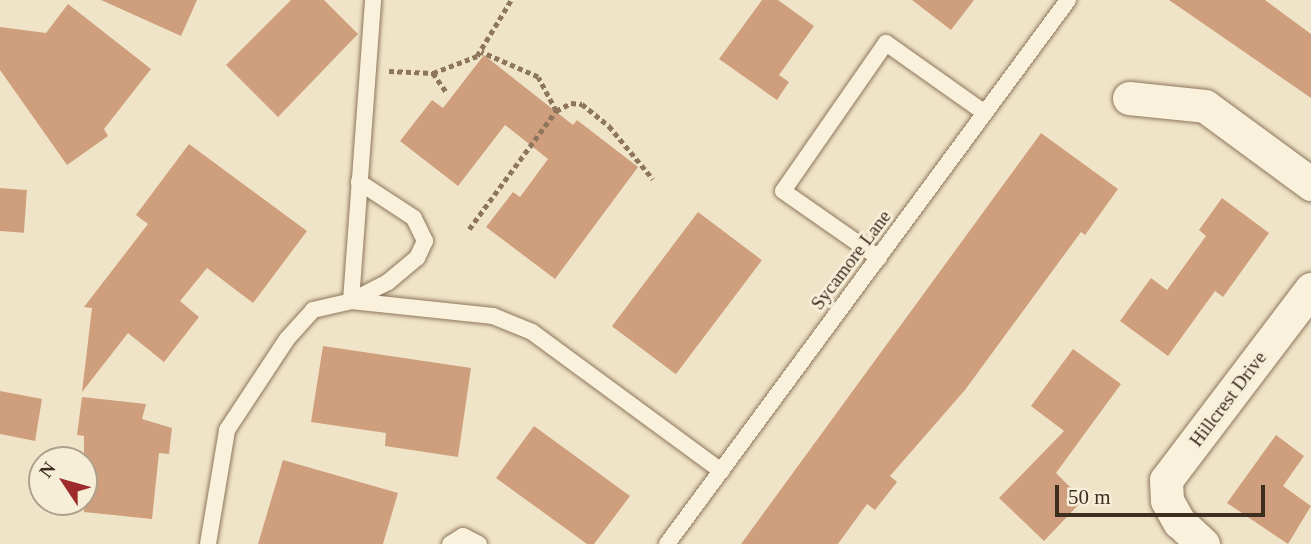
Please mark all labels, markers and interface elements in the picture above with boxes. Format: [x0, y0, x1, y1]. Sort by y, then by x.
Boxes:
street label: Sycamore Lane [806, 206, 896, 314]
street label: Hillcrest Drive [1185, 347, 1271, 451]
north arrow [28, 446, 98, 516]
text: N [35, 458, 60, 481]
scale bar [1059, 470, 1269, 514]
text: 50 m [1068, 485, 1111, 509]

